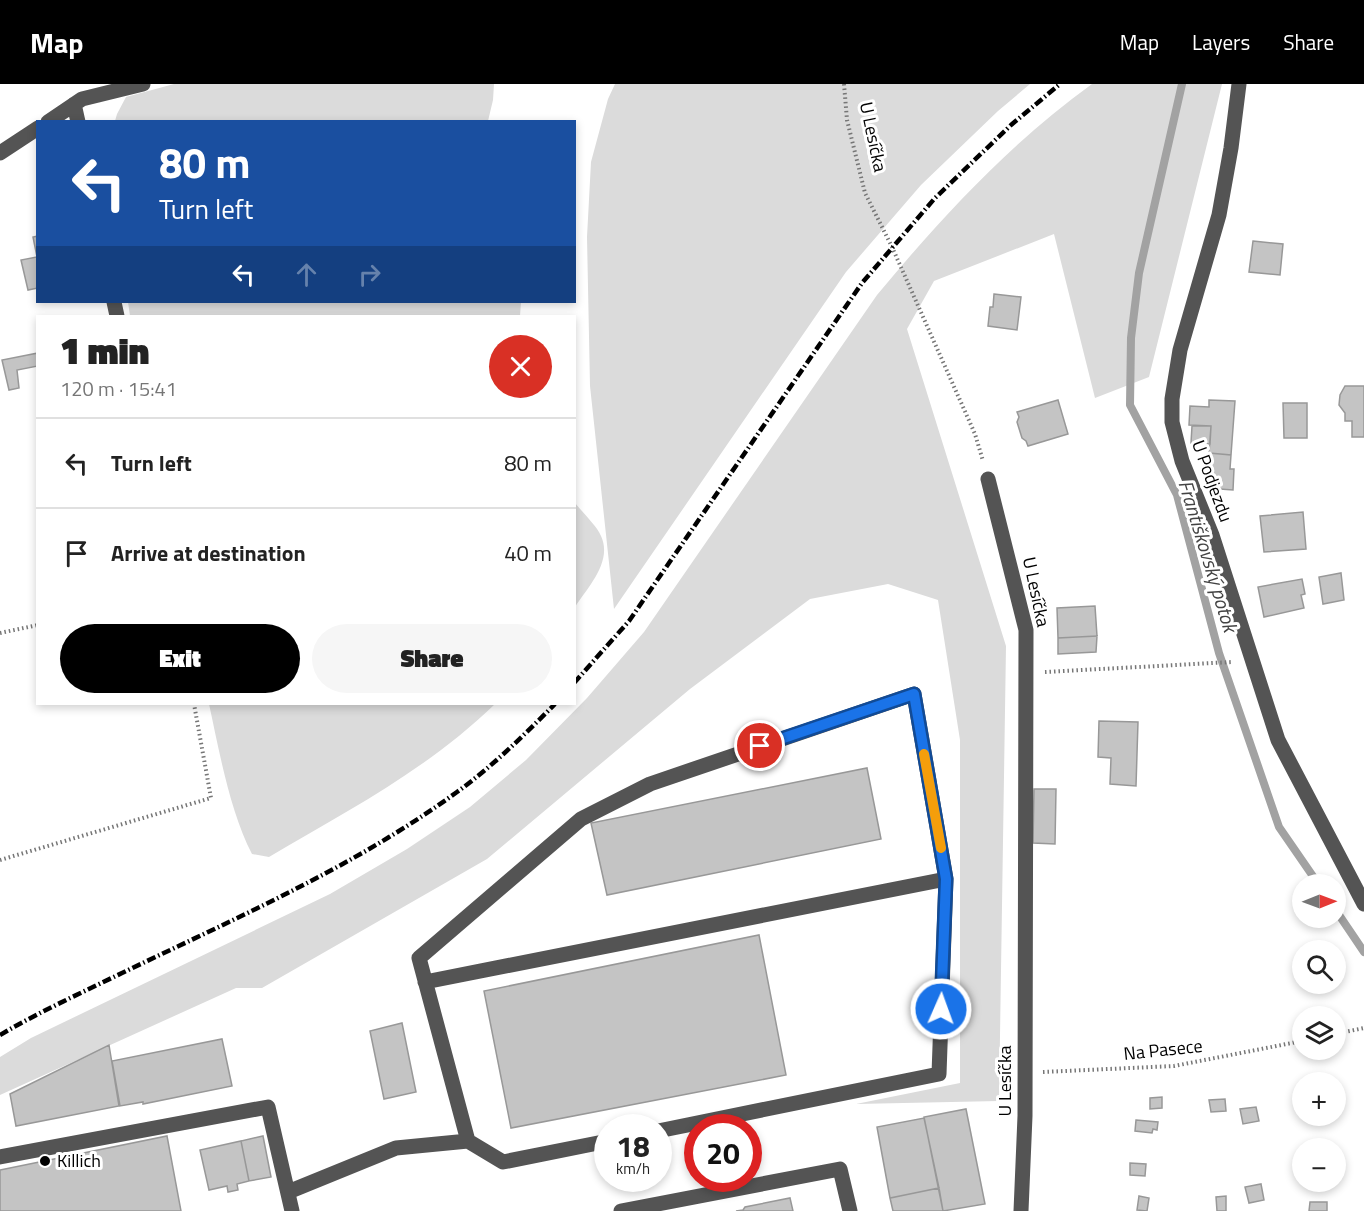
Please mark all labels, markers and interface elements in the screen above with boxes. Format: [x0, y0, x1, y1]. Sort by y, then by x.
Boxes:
text: Map [30, 21, 84, 64]
text: Map [1120, 26, 1159, 58]
text: Layers [1192, 26, 1250, 58]
text: Share [1283, 26, 1334, 58]
street label: U Lesíčka [853, 99, 894, 174]
text: 80 m [159, 130, 251, 194]
icon: left [60, 144, 138, 222]
text: Turn left [159, 188, 253, 229]
icon: left [227, 258, 260, 291]
icon: ahead [290, 258, 323, 291]
icon: right [353, 258, 386, 291]
text: 1 min [60, 323, 149, 378]
button: close [489, 335, 552, 398]
text: 120 m · 15:41 [60, 373, 177, 404]
street label: U Podjezdu [1185, 436, 1240, 526]
text: Turn left [111, 446, 192, 480]
text: 80 m [504, 446, 552, 480]
icon: left [60, 447, 93, 480]
water label: Františkovský potok [1171, 476, 1247, 638]
text: Arrive at destination [111, 536, 306, 570]
text: 40 m [504, 536, 552, 570]
icon: arrive [60, 537, 93, 570]
street label: U Lesíčka [1016, 554, 1057, 629]
button: Exit [60, 624, 300, 693]
button: Share [312, 624, 552, 693]
pin [734, 720, 785, 771]
icon: arrive [743, 729, 776, 762]
north arrow [1292, 874, 1346, 928]
map controls [1292, 874, 1346, 1192]
button: search [1292, 940, 1346, 994]
position arrow [909, 977, 973, 1041]
button: layers [1292, 1006, 1346, 1060]
street label: Na Pasece [1122, 1032, 1204, 1067]
street label: U Lesíčka [991, 1046, 1018, 1116]
button: + [1292, 1072, 1346, 1126]
speed limit sign: 20 [684, 1114, 762, 1192]
text: 18 [616, 1123, 650, 1169]
button: − [1292, 1138, 1346, 1192]
place label: Killich [57, 1147, 101, 1174]
marker: Killich [38, 1154, 52, 1168]
text: km/h [616, 1157, 650, 1180]

